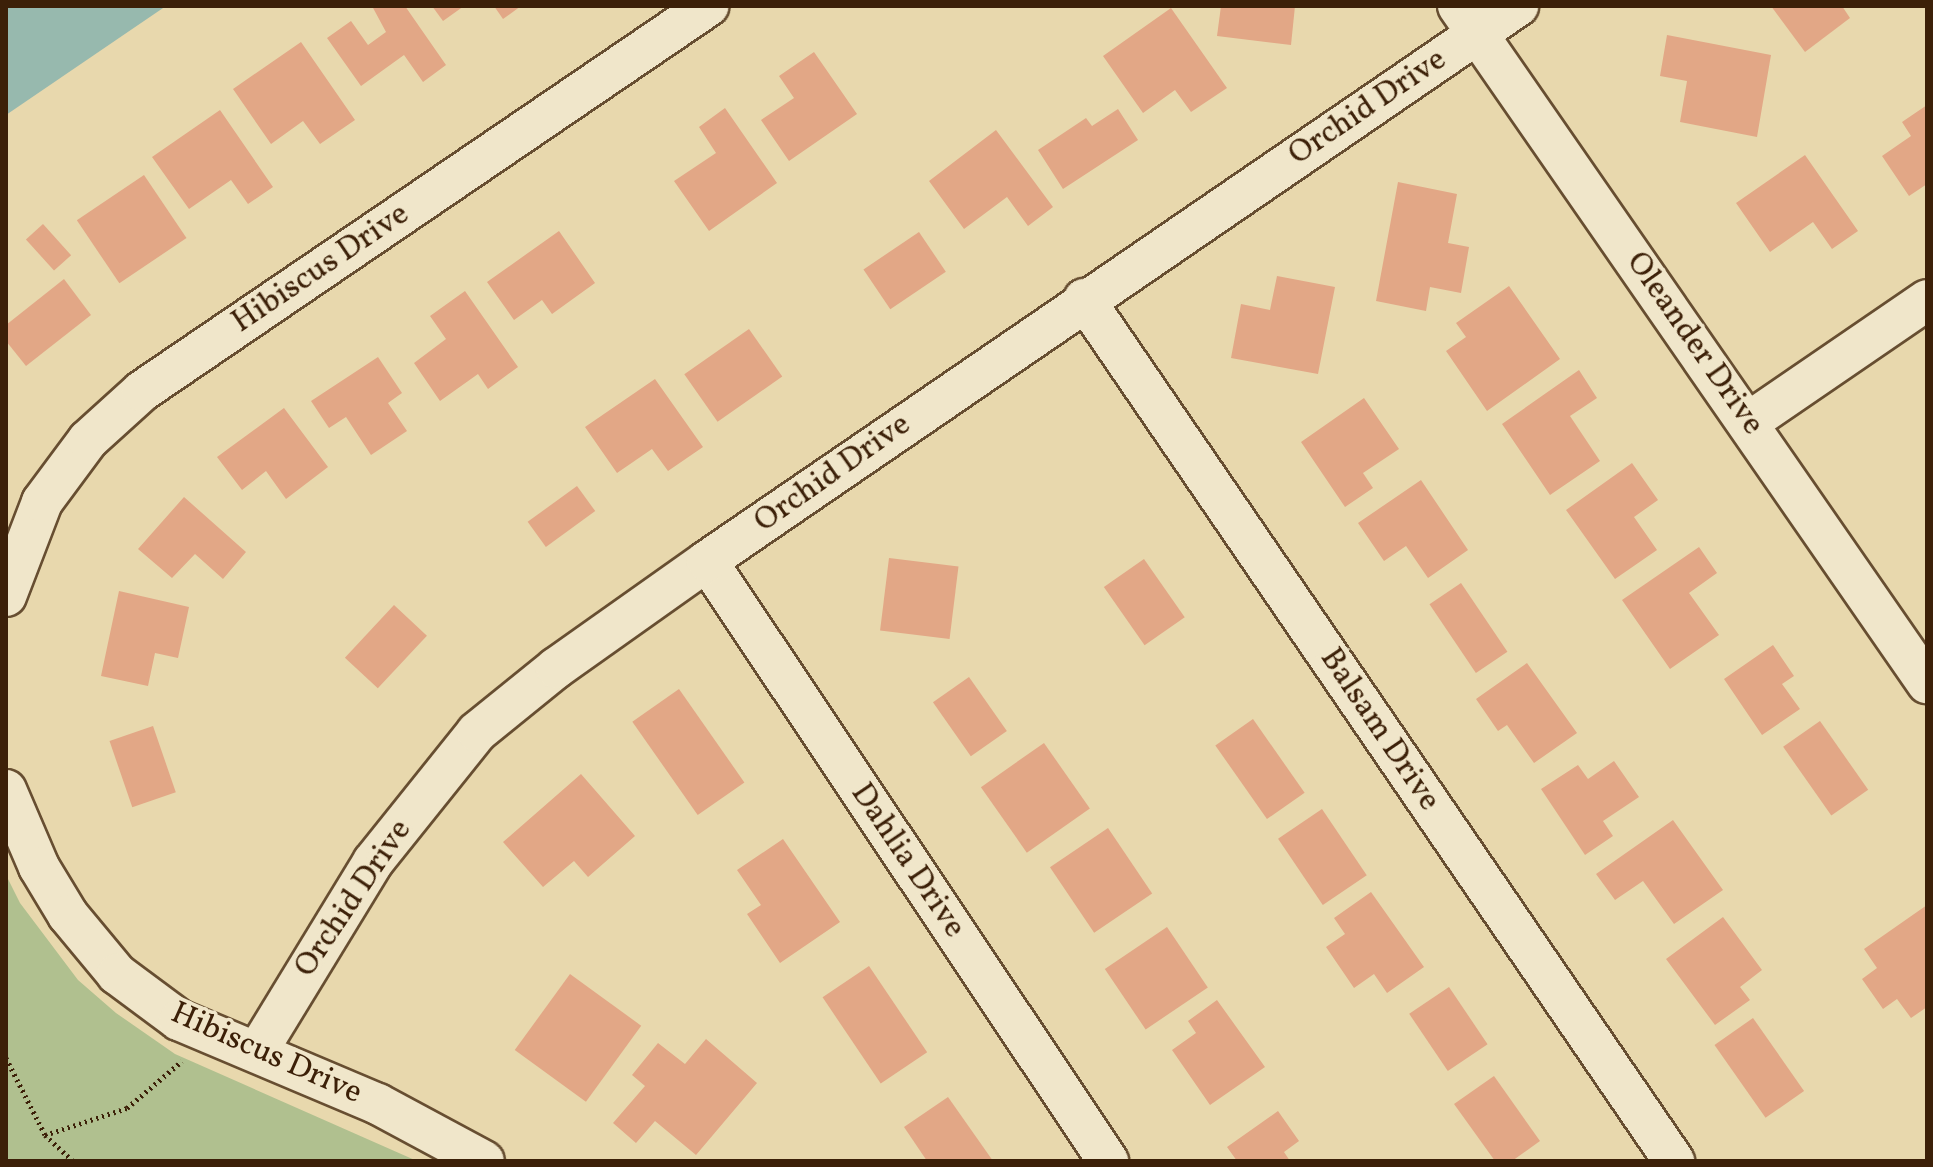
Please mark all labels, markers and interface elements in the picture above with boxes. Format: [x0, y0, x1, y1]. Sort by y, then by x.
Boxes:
street label: Orchid Drive [1282, 41, 1454, 175]
street label: Hibiscus Drive [225, 196, 417, 342]
street label: Oleander Drive [1617, 245, 1771, 443]
street label: Orchid Drive [748, 406, 918, 542]
street label: Balsam Drive [1311, 641, 1447, 819]
street label: Dahlia Drive [841, 776, 973, 946]
street label: Orchid Drive [287, 813, 421, 985]
street label: Hibiscus Drive [164, 995, 368, 1113]

